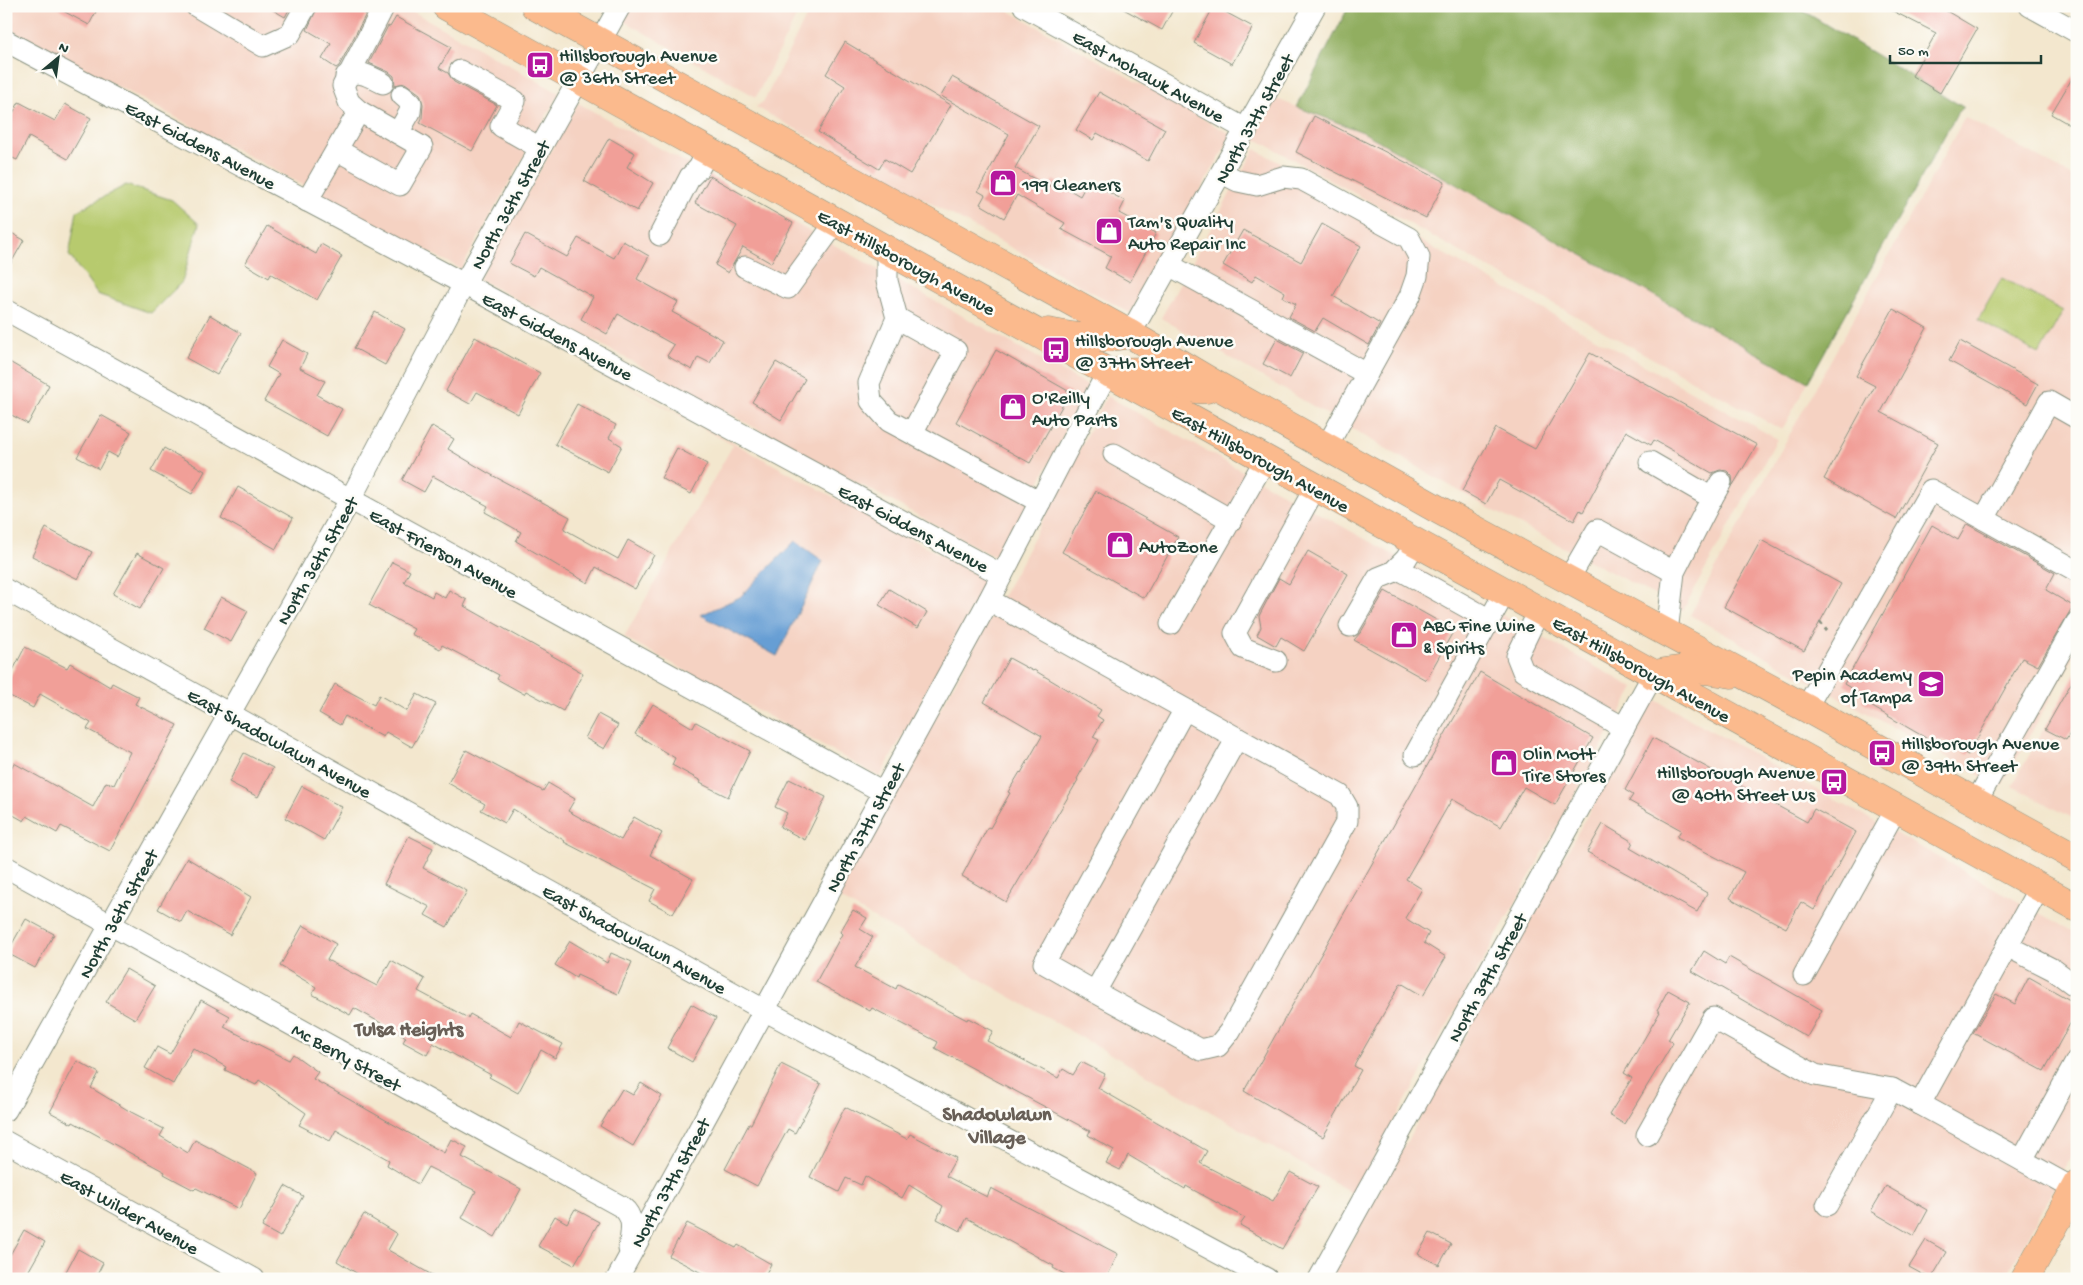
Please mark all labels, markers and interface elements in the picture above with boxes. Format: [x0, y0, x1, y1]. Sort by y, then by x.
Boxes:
street label: East Mohawk Avenue [1067, 27, 1228, 129]
north arrow [32, 32, 82, 82]
scale bar [1890, 32, 2042, 64]
text: N [55, 39, 71, 58]
text: 50 m [1898, 43, 1929, 61]
place label: Hillsborough Avenue @ 36th Street [559, 46, 718, 91]
street label: North 37th Street [1211, 49, 1302, 188]
bus stop icon: Hillsborough Avenue @ 36th Street [525, 50, 555, 80]
street label: East Giddens Avenue [120, 98, 279, 197]
street label: North 36th Street [467, 135, 558, 274]
shop icon: 199 Cleaners [988, 168, 1018, 198]
place label: 199 Cleaners [1021, 175, 1122, 198]
street label: East Hillsborough Avenue [812, 206, 999, 323]
place label: Tam's Quality Auto Repair Inc [1127, 212, 1246, 257]
shop icon: Tam's Quality Auto Repair Inc [1094, 216, 1124, 246]
street label: East Giddens Avenue [477, 289, 636, 388]
place label: Hillsborough Avenue @ 37th Street [1075, 331, 1234, 376]
bus stop icon: Hillsborough Avenue @ 37th Street [1041, 335, 1071, 365]
place label: O'Reilly Auto Parts [1032, 388, 1118, 433]
shop icon: O'Reilly Auto Parts [998, 392, 1028, 422]
street label: East Hillsborough Avenue [1166, 403, 1353, 520]
street label: East Giddens Avenue [833, 481, 992, 580]
street label: North 36th Street [273, 492, 366, 630]
street label: East Frierson Avenue [364, 505, 521, 606]
shop icon: AutoZone [1105, 530, 1135, 560]
place label: AutoZone [1139, 537, 1218, 560]
street label: East Hillsborough Avenue [1547, 613, 1734, 730]
place label: ABC Fine Wine & Spirits [1423, 616, 1535, 661]
shop icon: ABC Fine Wine & Spirits [1389, 620, 1419, 650]
place label: Pepin Academy of Tampa [1792, 665, 1913, 710]
school or university icon: Pepin Academy of Tampa [1916, 669, 1946, 699]
street label: East Shadowlawn Avenue [182, 685, 375, 805]
place label: Hillsborough Avenue @ 39th Street [1901, 734, 2060, 779]
bus stop icon: Hillsborough Avenue @ 39th Street [1867, 738, 1897, 768]
place label: Olin Mott Tire Stores [1522, 744, 1606, 789]
shop icon: Olin Mott Tire Stores [1489, 748, 1519, 778]
street label: North 37th Street [822, 758, 913, 897]
place label: Hillsborough Avenue @ 40th Street Ws [1657, 763, 1816, 808]
bus stop icon: Hillsborough Avenue @ 40th Street Ws [1819, 767, 1849, 797]
street label: North 36th Street [75, 844, 166, 983]
street label: East Shadowlawn Avenue [537, 881, 730, 1001]
street label: North 39th Street [1444, 908, 1535, 1047]
street label: Mc Berry Street [287, 1020, 406, 1100]
district label: Tulsa Heights [353, 1020, 465, 1043]
district label: Shadowlawn Village [942, 1105, 1052, 1151]
street label: North 37th Street [627, 1113, 718, 1252]
street label: East Wilder Avenue [55, 1166, 202, 1262]

